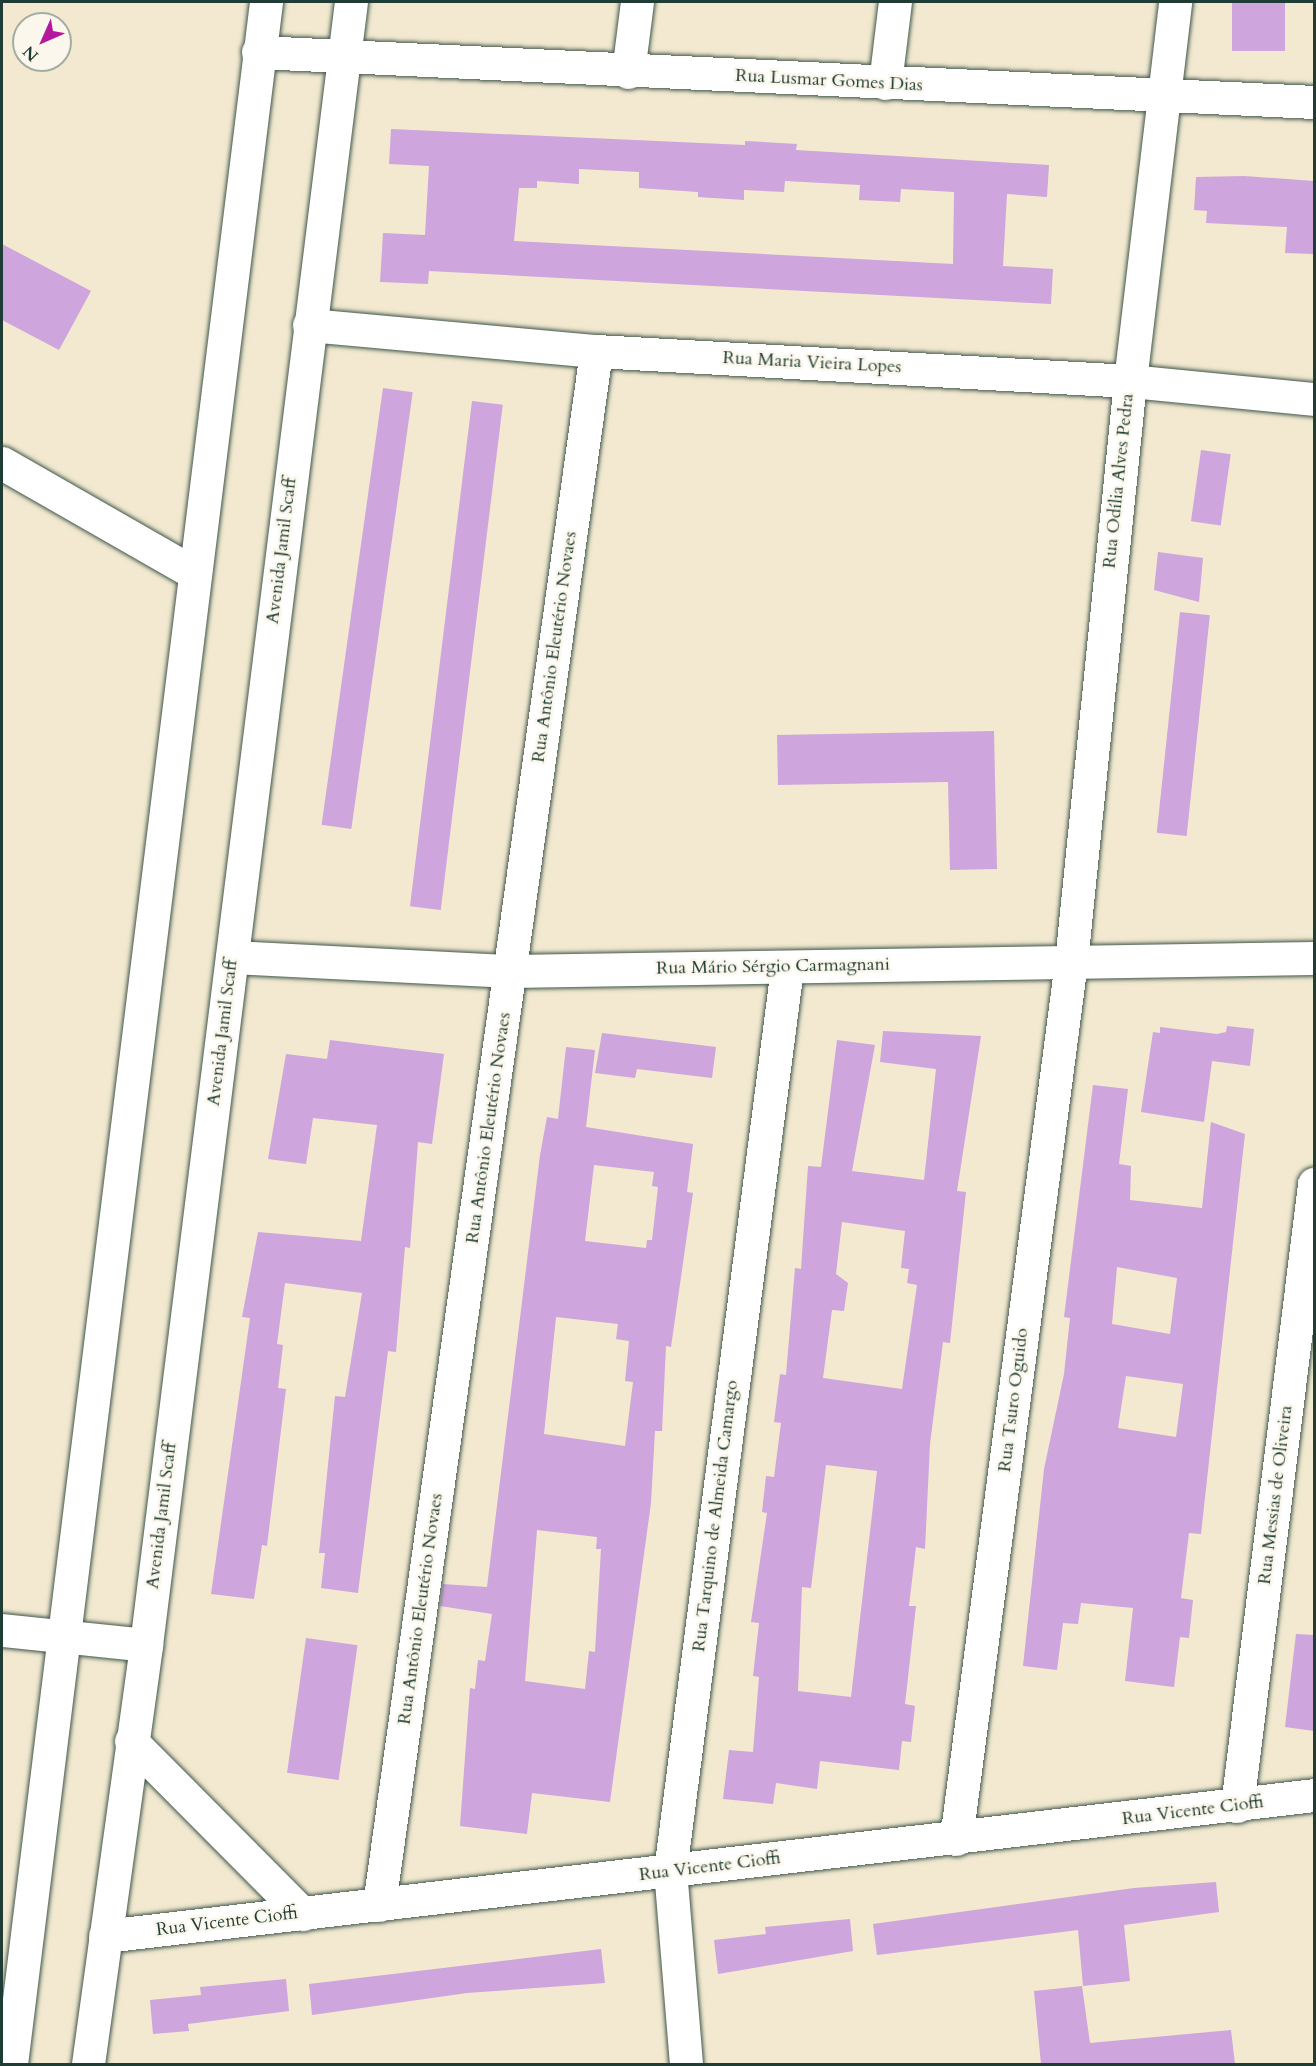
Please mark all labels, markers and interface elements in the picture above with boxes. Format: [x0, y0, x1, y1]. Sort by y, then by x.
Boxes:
north arrow [12, 12, 72, 72]
text: N [18, 41, 43, 66]
street label: Rua Lusmar Gomes Dias [735, 65, 923, 97]
street label: Rua Maria Vieira Lopes [722, 348, 902, 378]
street label: Rua Odília Alves Pedra [1099, 393, 1139, 569]
street label: Avenida Jamil Scaff [262, 477, 302, 625]
street label: Rua Antônio Eleutério Novaes [528, 530, 582, 764]
street label: Rua Mário Sérgio Carmagnani [656, 954, 890, 980]
street label: Avenida Jamil Scaff [203, 959, 243, 1107]
street label: Rua Antônio Eleutério Novaes [462, 1011, 516, 1245]
street label: Rua Tsuro Oguido [994, 1327, 1034, 1473]
street label: Rua Tarquino de Almeida Camargo [689, 1379, 743, 1653]
street label: Rua Messias de Oliveira [1254, 1404, 1298, 1586]
street label: Avenida Jamil Scaff [142, 1442, 182, 1590]
street label: Rua Antônio Eleutério Novaes [394, 1492, 448, 1726]
street label: Rua Vicente Cioffi [1121, 1792, 1265, 1830]
street label: Rua Vicente Cioffi [638, 1848, 782, 1886]
street label: Rua Vicente Cioffi [155, 1903, 299, 1941]

